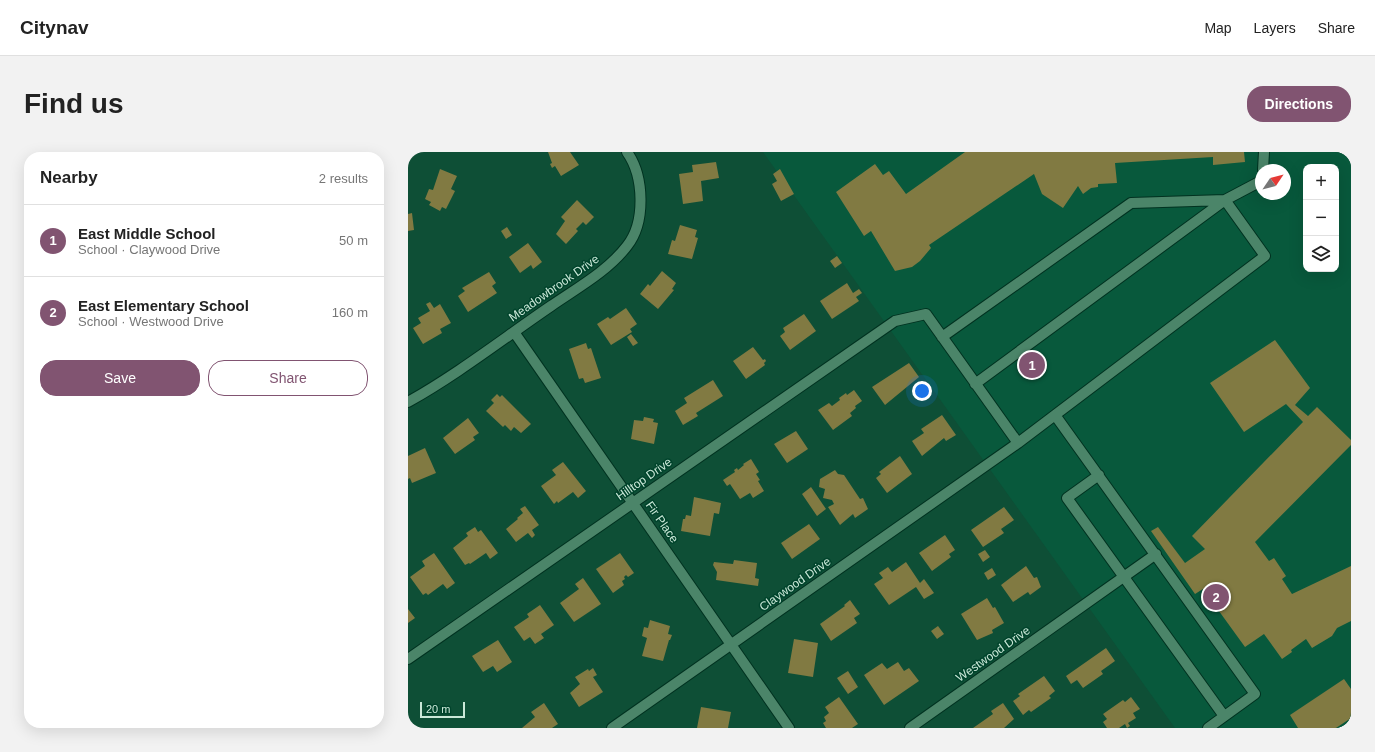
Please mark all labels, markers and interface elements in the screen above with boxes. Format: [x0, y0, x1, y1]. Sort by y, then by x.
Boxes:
text: Citynav [20, 17, 89, 38]
text: Map [1204, 20, 1232, 36]
text: Layers [1254, 20, 1296, 36]
text: Share [1318, 20, 1355, 36]
button: Directions [1247, 86, 1351, 122]
text: Find us [24, 88, 124, 119]
north arrow [1255, 164, 1291, 200]
map controls [1303, 164, 1339, 272]
button: + [1303, 164, 1339, 200]
text: Nearby [40, 168, 98, 187]
text: 2 results [319, 171, 368, 186]
button: − [1303, 200, 1339, 236]
text: East Middle School [78, 225, 216, 242]
text: 1 [49, 233, 57, 248]
text: 50 m [339, 233, 368, 248]
button: layers [1303, 236, 1339, 272]
text: School · Claywood Drive [78, 242, 220, 257]
street label: Meadowbrook Drive [506, 251, 602, 324]
text: East Elementary School [78, 297, 249, 314]
text: 2 [49, 305, 57, 320]
text: 160 m [332, 305, 368, 320]
text: School · Westwood Drive [78, 314, 224, 329]
pin: 1 [1019, 350, 1045, 380]
button: Save [40, 360, 200, 396]
button: Share [208, 360, 368, 396]
your location [912, 381, 932, 401]
street label: Hilltop Drive [613, 455, 675, 503]
street label: Fir Place [643, 499, 681, 546]
street label: Claywood Drive [757, 554, 834, 614]
pin: 2 [1203, 582, 1229, 612]
street label: Westwood Drive [953, 623, 1033, 685]
scale bar [420, 700, 465, 719]
text: 20 m [426, 703, 450, 715]

